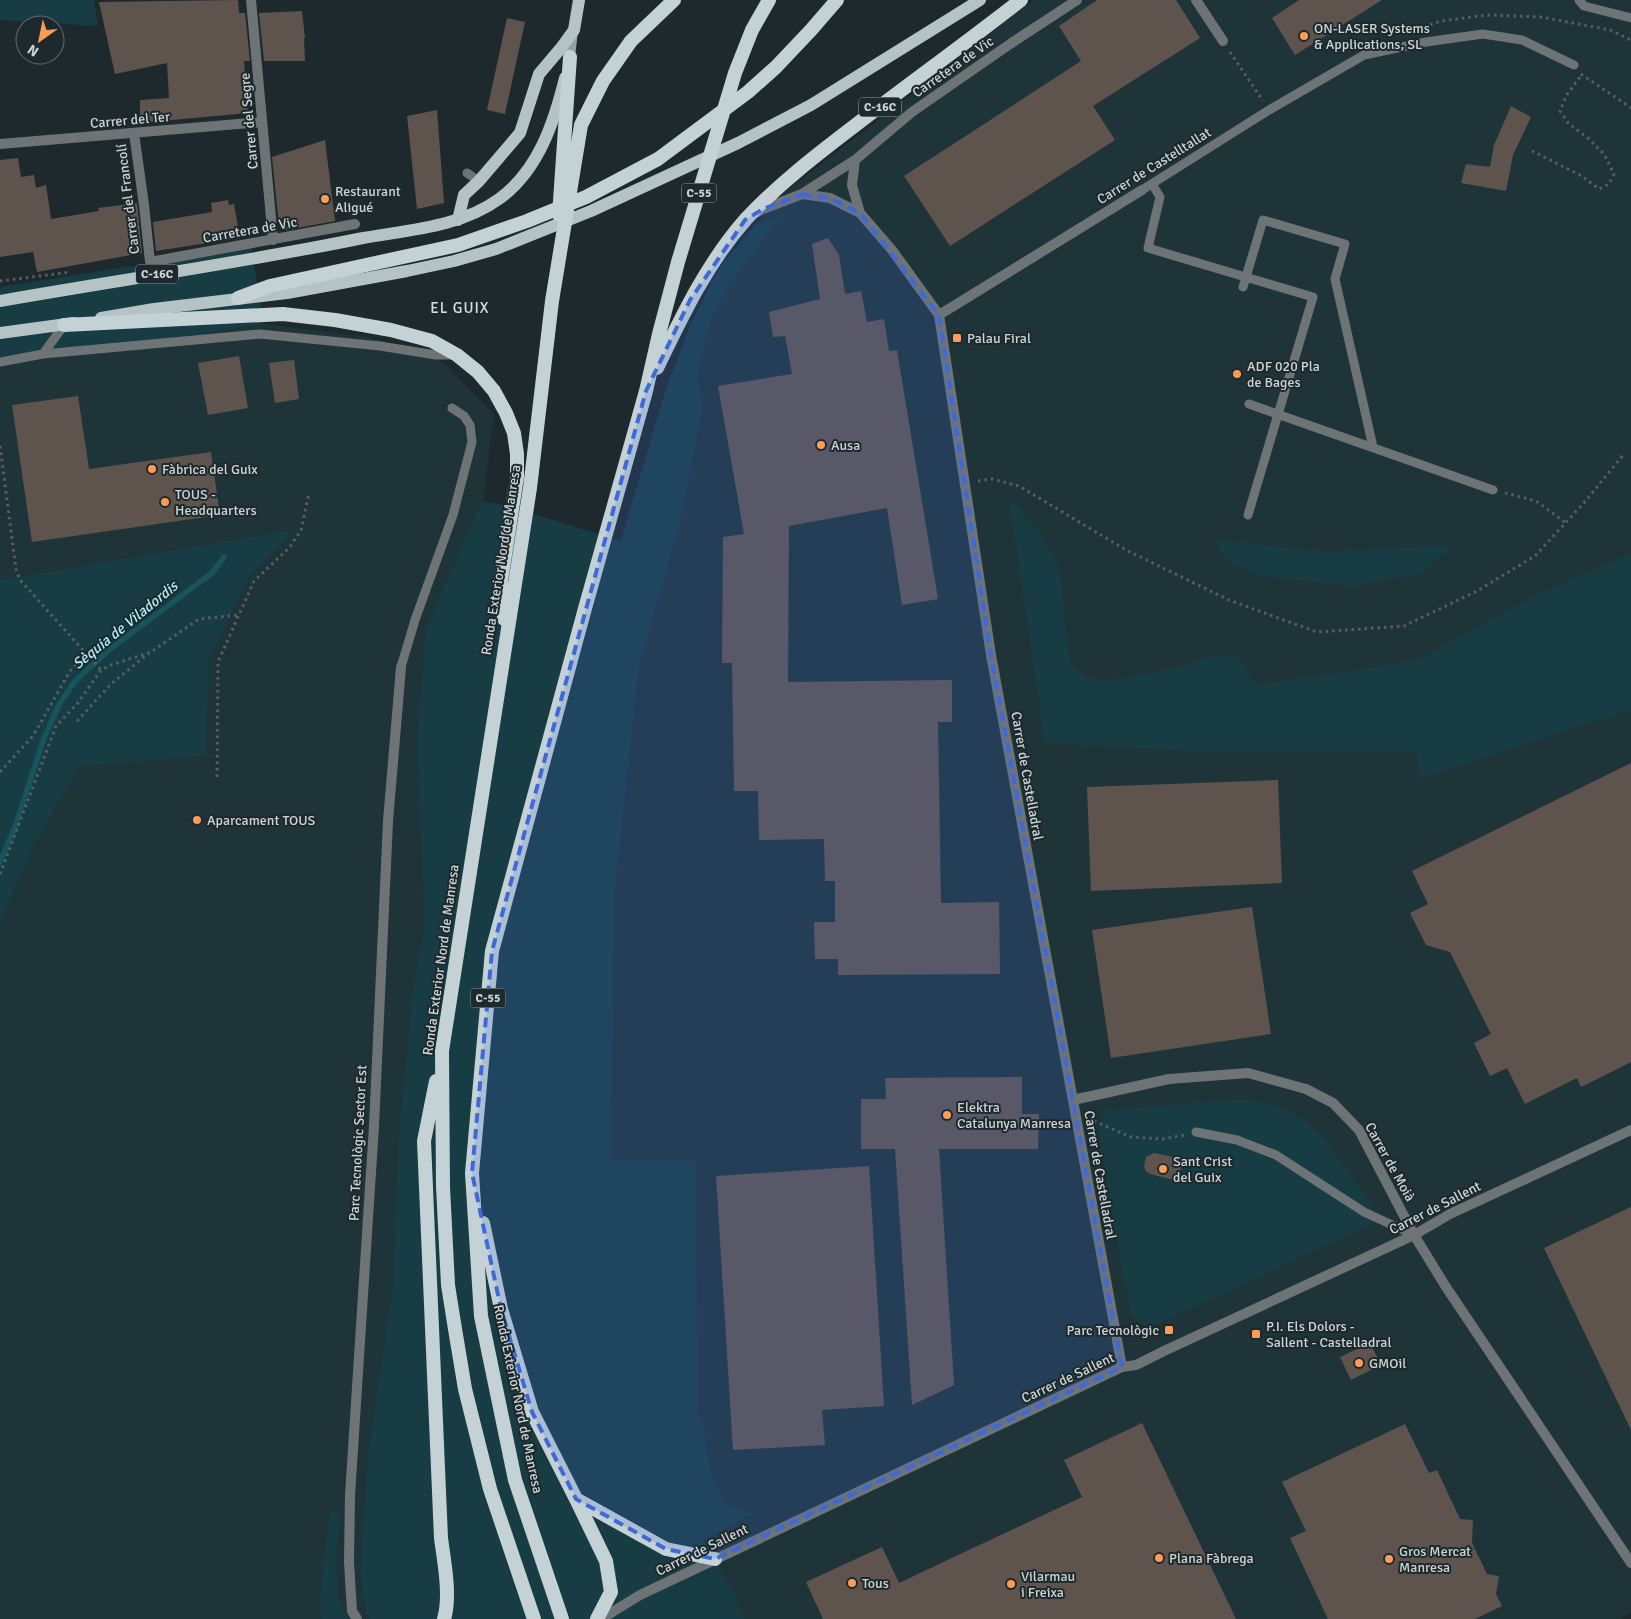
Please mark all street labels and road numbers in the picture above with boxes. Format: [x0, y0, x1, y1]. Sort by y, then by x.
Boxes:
street label: Carretera de Vic [909, 32, 997, 101]
street label: Carrer del Segre [236, 72, 262, 170]
road number: C-16C [859, 98, 901, 116]
street label: Carrer del Ter [89, 108, 172, 132]
street label: Carrer de Castelltallat [1094, 124, 1214, 208]
street label: Carrer del Francolí [113, 143, 143, 255]
road number: C-55 [682, 184, 716, 202]
street label: Carretera de Vic [202, 213, 299, 247]
road number: C-16C [136, 264, 178, 284]
street label: Ronda Exterior Nord de Manresa [478, 464, 524, 656]
street label: Carrer de Castelladral [1007, 710, 1047, 842]
street label: Ronda Exterior Nord de Manresa [419, 863, 463, 1057]
road number: C-55 [470, 988, 506, 1008]
street label: Parc Tecnològic Sector Est [345, 1064, 371, 1221]
street label: Carrer de Castelladral [1080, 1109, 1120, 1241]
street label: Carrer de Moià [1361, 1120, 1419, 1204]
street label: Carrer de Sallent [1386, 1178, 1484, 1238]
street label: Ronda Exterior Nord de Manresa [490, 1303, 546, 1495]
street label: Carrer de Sallent [1019, 1349, 1117, 1407]
street label: Carrer de Sallent [653, 1520, 751, 1580]

